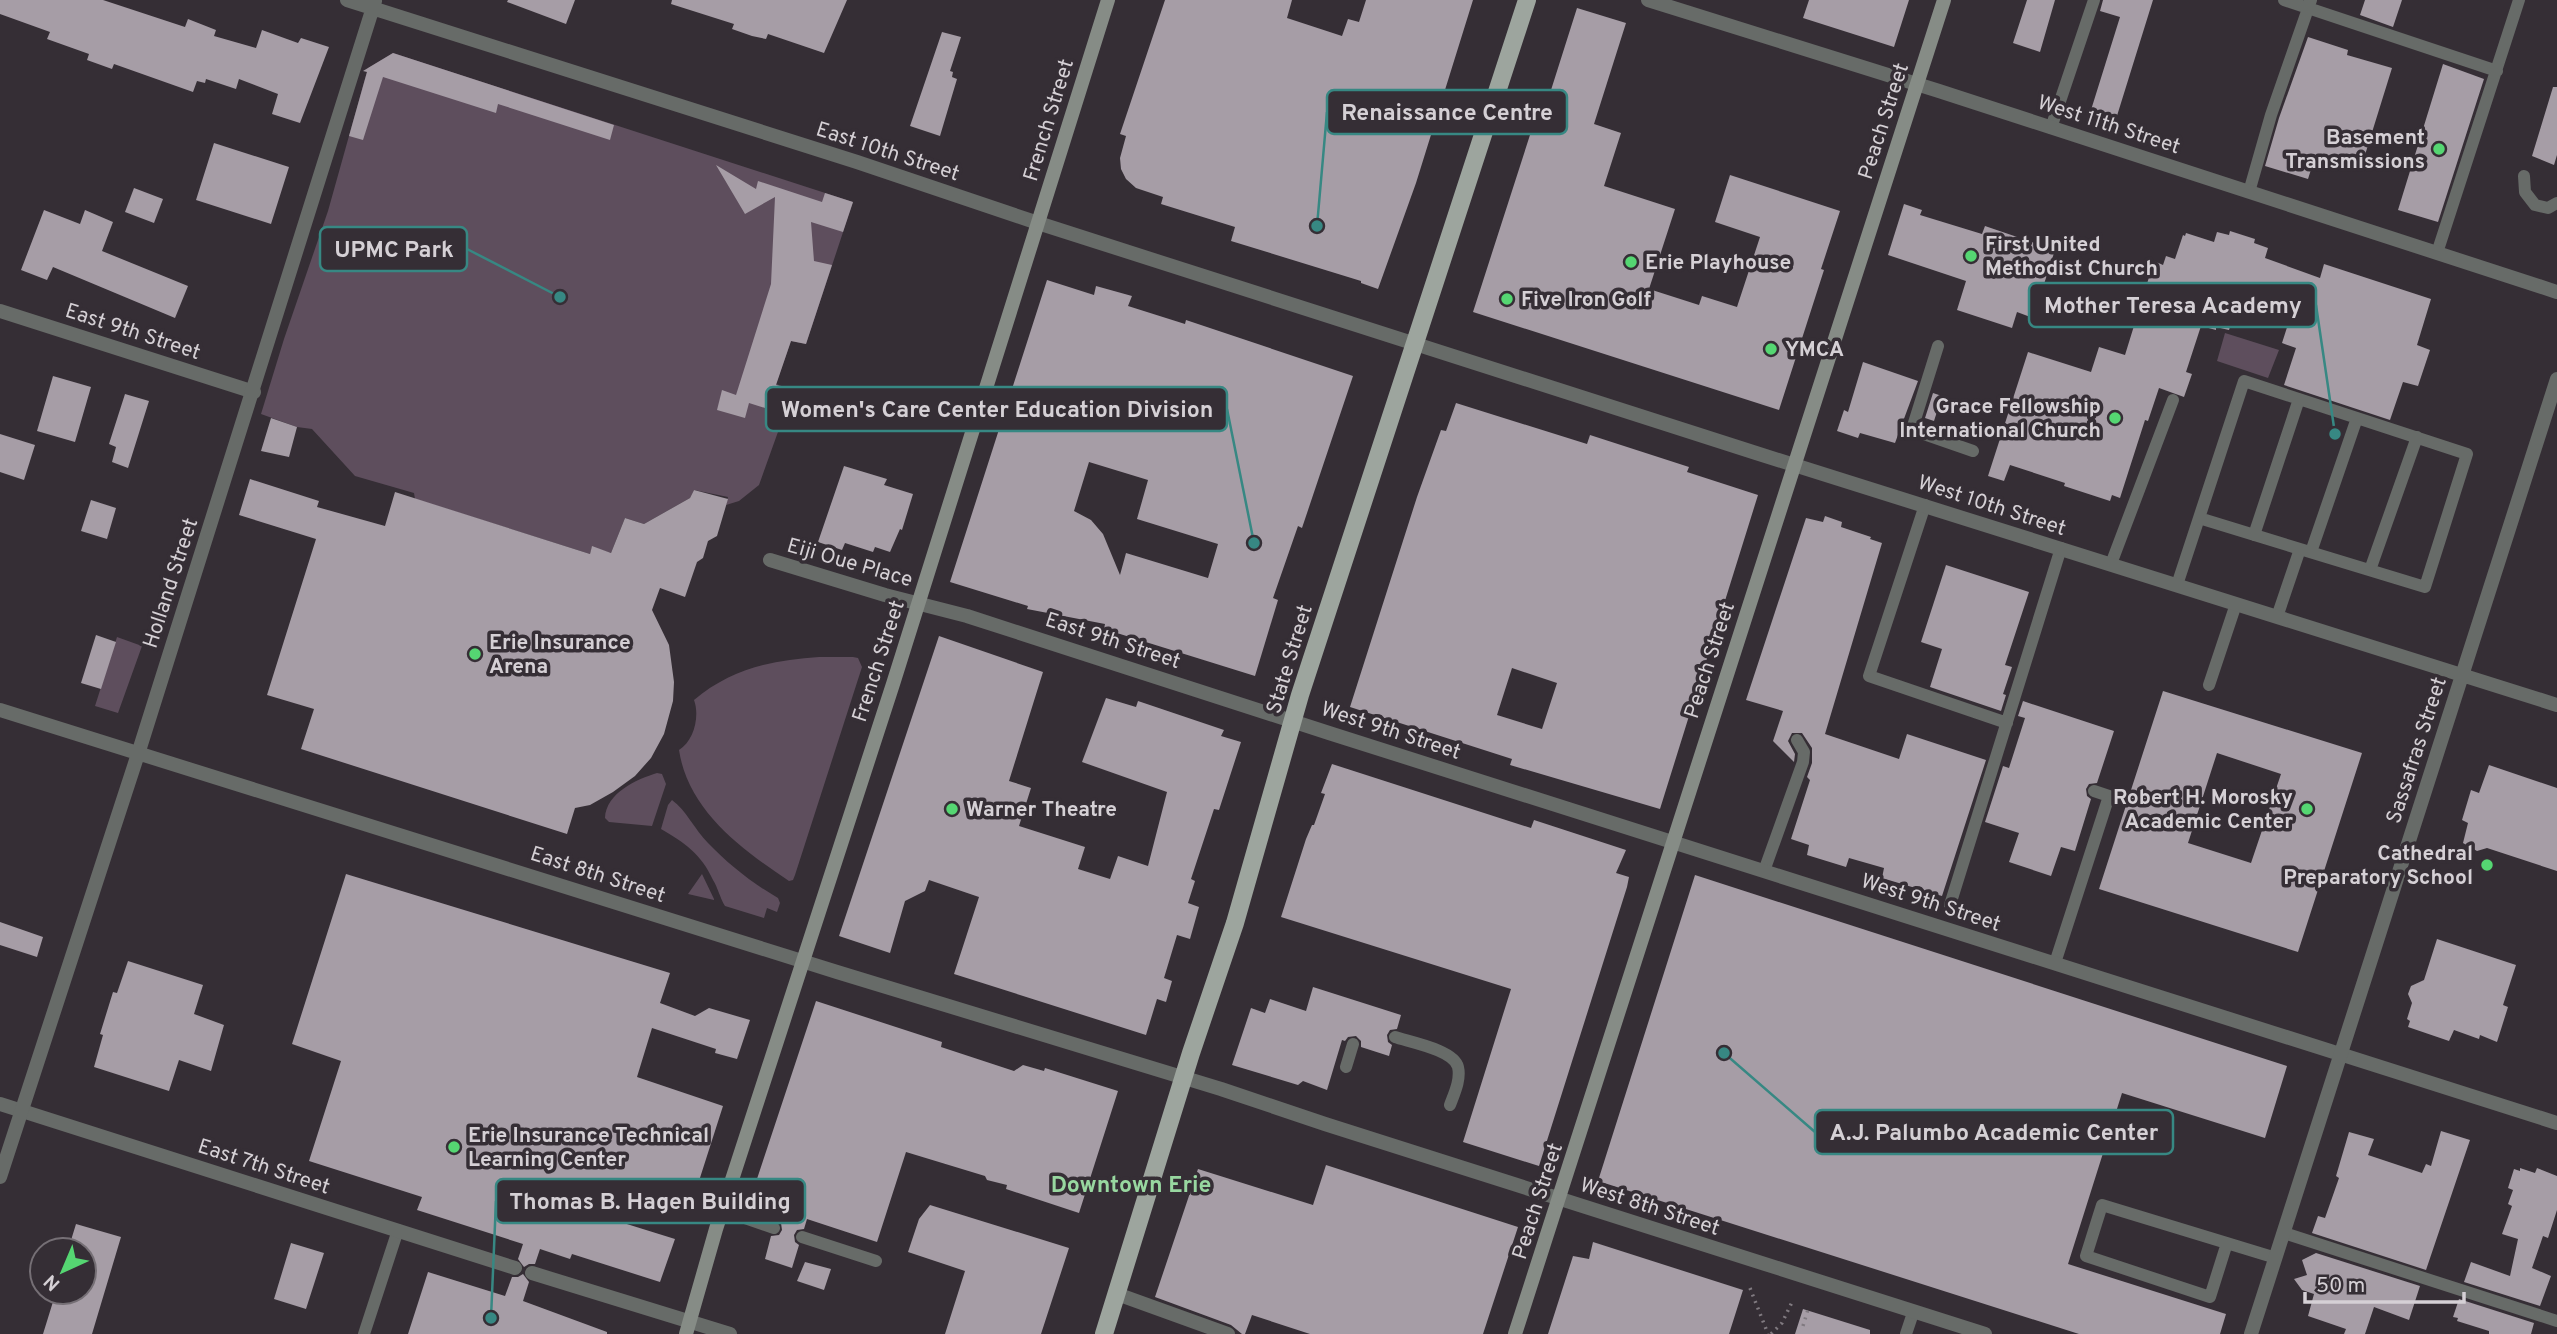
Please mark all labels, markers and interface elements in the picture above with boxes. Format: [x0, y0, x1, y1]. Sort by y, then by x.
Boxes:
street label: French Street [1018, 56, 1081, 185]
street label: Peach Street [1853, 60, 1916, 183]
callout: Renaissance Centre [1327, 90, 1567, 134]
street label: West 11th Street [2034, 90, 2183, 161]
text: Renaissance Centre [1341, 100, 1553, 129]
street label: East 10th Street [812, 116, 963, 188]
place label: Basement Transmissions [2285, 125, 2425, 176]
marker: Basement Transmissions [2431, 141, 2447, 157]
callout: UPMC Park [320, 227, 467, 271]
place label: First United Methodist Church [1985, 232, 2158, 283]
text: UPMC Park [334, 237, 454, 266]
marker: First United Methodist Church [1963, 248, 1979, 264]
place label: Erie Playhouse [1645, 250, 1791, 277]
marker: Erie Playhouse [1623, 254, 1639, 270]
callout: Mother Teresa Academy [2029, 283, 2316, 327]
place label: Five Iron Golf [1521, 287, 1651, 314]
marker: Five Iron Golf [1499, 291, 1515, 307]
text: Mother Teresa Academy [2044, 293, 2302, 322]
street label: East 9th Street [61, 298, 204, 367]
place label: YMCA [1785, 337, 1844, 364]
marker: YMCA [1763, 341, 1779, 357]
callout: Women's Care Center Education Division [766, 387, 1227, 431]
place label: Grace Fellowship International Church [1899, 394, 2101, 445]
text: Women's Care Center Education Division [781, 397, 1213, 426]
marker: Grace Fellowship International Church [2107, 410, 2123, 426]
street label: West 10th Street [1914, 470, 2069, 543]
street label: Holland Street [138, 515, 205, 652]
street label: Eiji Oue Place [784, 533, 916, 594]
street label: French Street [847, 597, 912, 726]
street label: Peach Street [1679, 599, 1742, 722]
street label: State Street [1261, 602, 1320, 717]
street label: East 9th Street [1041, 607, 1184, 676]
place label: Erie Insurance Arena [489, 630, 631, 681]
marker: Erie Insurance Arena [467, 646, 483, 662]
street label: Sassafras Street [2381, 674, 2454, 827]
street label: West 9th Street [1317, 696, 1464, 767]
place label: Robert H. Morosky Academic Center [2113, 785, 2293, 836]
place label: Warner Theatre [966, 797, 1117, 824]
marker: Warner Theatre [944, 801, 960, 817]
marker: Robert H. Morosky Academic Center [2299, 801, 2315, 817]
street label: East 8th Street [527, 841, 669, 910]
place label: Cathedral Preparatory School [2283, 841, 2473, 892]
marker: Cathedral Preparatory School [2479, 857, 2495, 873]
street label: West 9th Street [1857, 868, 2004, 939]
callout: A.J. Palumbo Academic Center [1815, 1110, 2173, 1154]
text: A.J. Palumbo Academic Center [1830, 1120, 2159, 1149]
place label: Erie Insurance Technical Learning Center [468, 1123, 709, 1174]
street label: East 7th Street [194, 1133, 333, 1202]
marker: Erie Insurance Technical Learning Center [446, 1139, 462, 1155]
street label: Peach Street [1507, 1140, 1570, 1263]
district label: Downtown Erie [1051, 1172, 1211, 1201]
street label: West 8th Street [1576, 1172, 1723, 1243]
callout: Thomas B. Hagen Building [496, 1179, 805, 1223]
text: Thomas B. Hagen Building [509, 1189, 791, 1218]
north arrow [28, 1236, 98, 1306]
scale bar [2305, 1260, 2464, 1304]
text: N [39, 1268, 66, 1295]
text: 50 m [2316, 1273, 2365, 1300]

